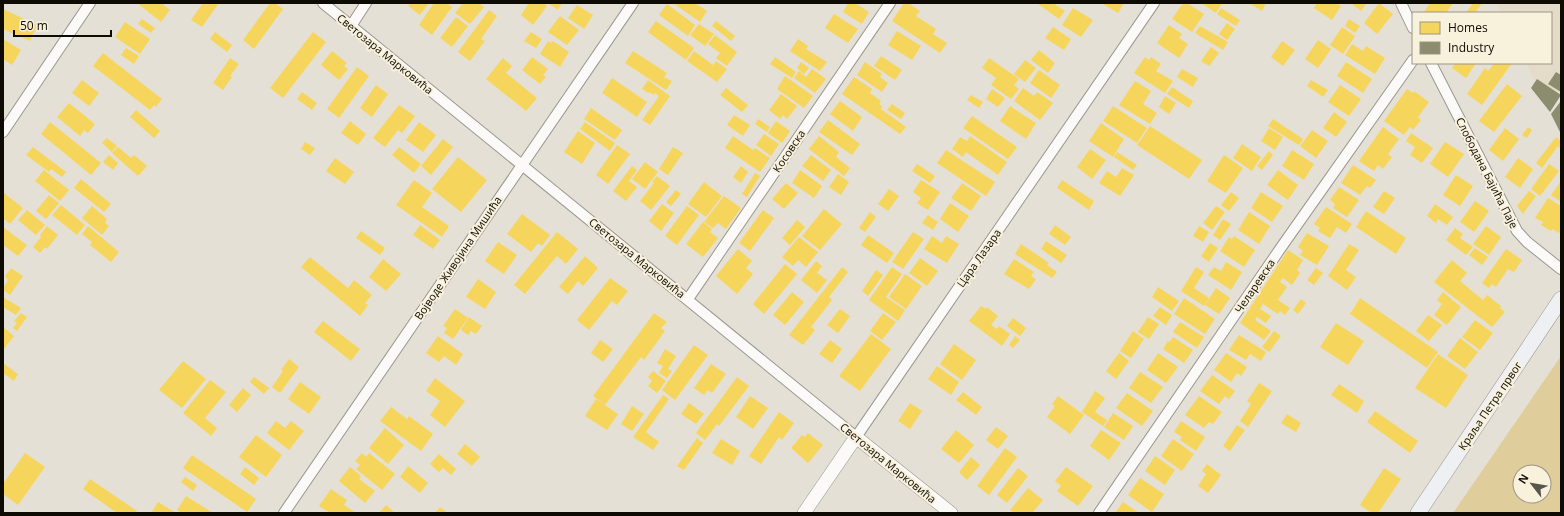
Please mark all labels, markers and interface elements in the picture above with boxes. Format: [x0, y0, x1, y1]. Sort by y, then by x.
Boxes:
street label: Светозара Марковића [334, 10, 436, 97]
scale bar [14, 12, 111, 38]
legend [1412, 12, 1552, 64]
text: 50 m [20, 17, 48, 34]
text: Homes [1448, 19, 1488, 36]
text: Industry [1448, 39, 1495, 56]
street label: Слободана Бајића Паје [1453, 115, 1522, 231]
street label: Косовска [769, 126, 808, 175]
street label: Војводе Живојина Мишића [410, 193, 505, 323]
street label: Светозара Марковића [586, 214, 688, 301]
street label: Цара Лазара [953, 226, 1004, 290]
street label: Челаревска [1231, 256, 1278, 316]
street label: Краља Петра првог [1454, 358, 1525, 453]
street label: Светозара Марковића [837, 419, 939, 506]
north arrow [1512, 464, 1552, 504]
text: N [1514, 471, 1532, 486]

